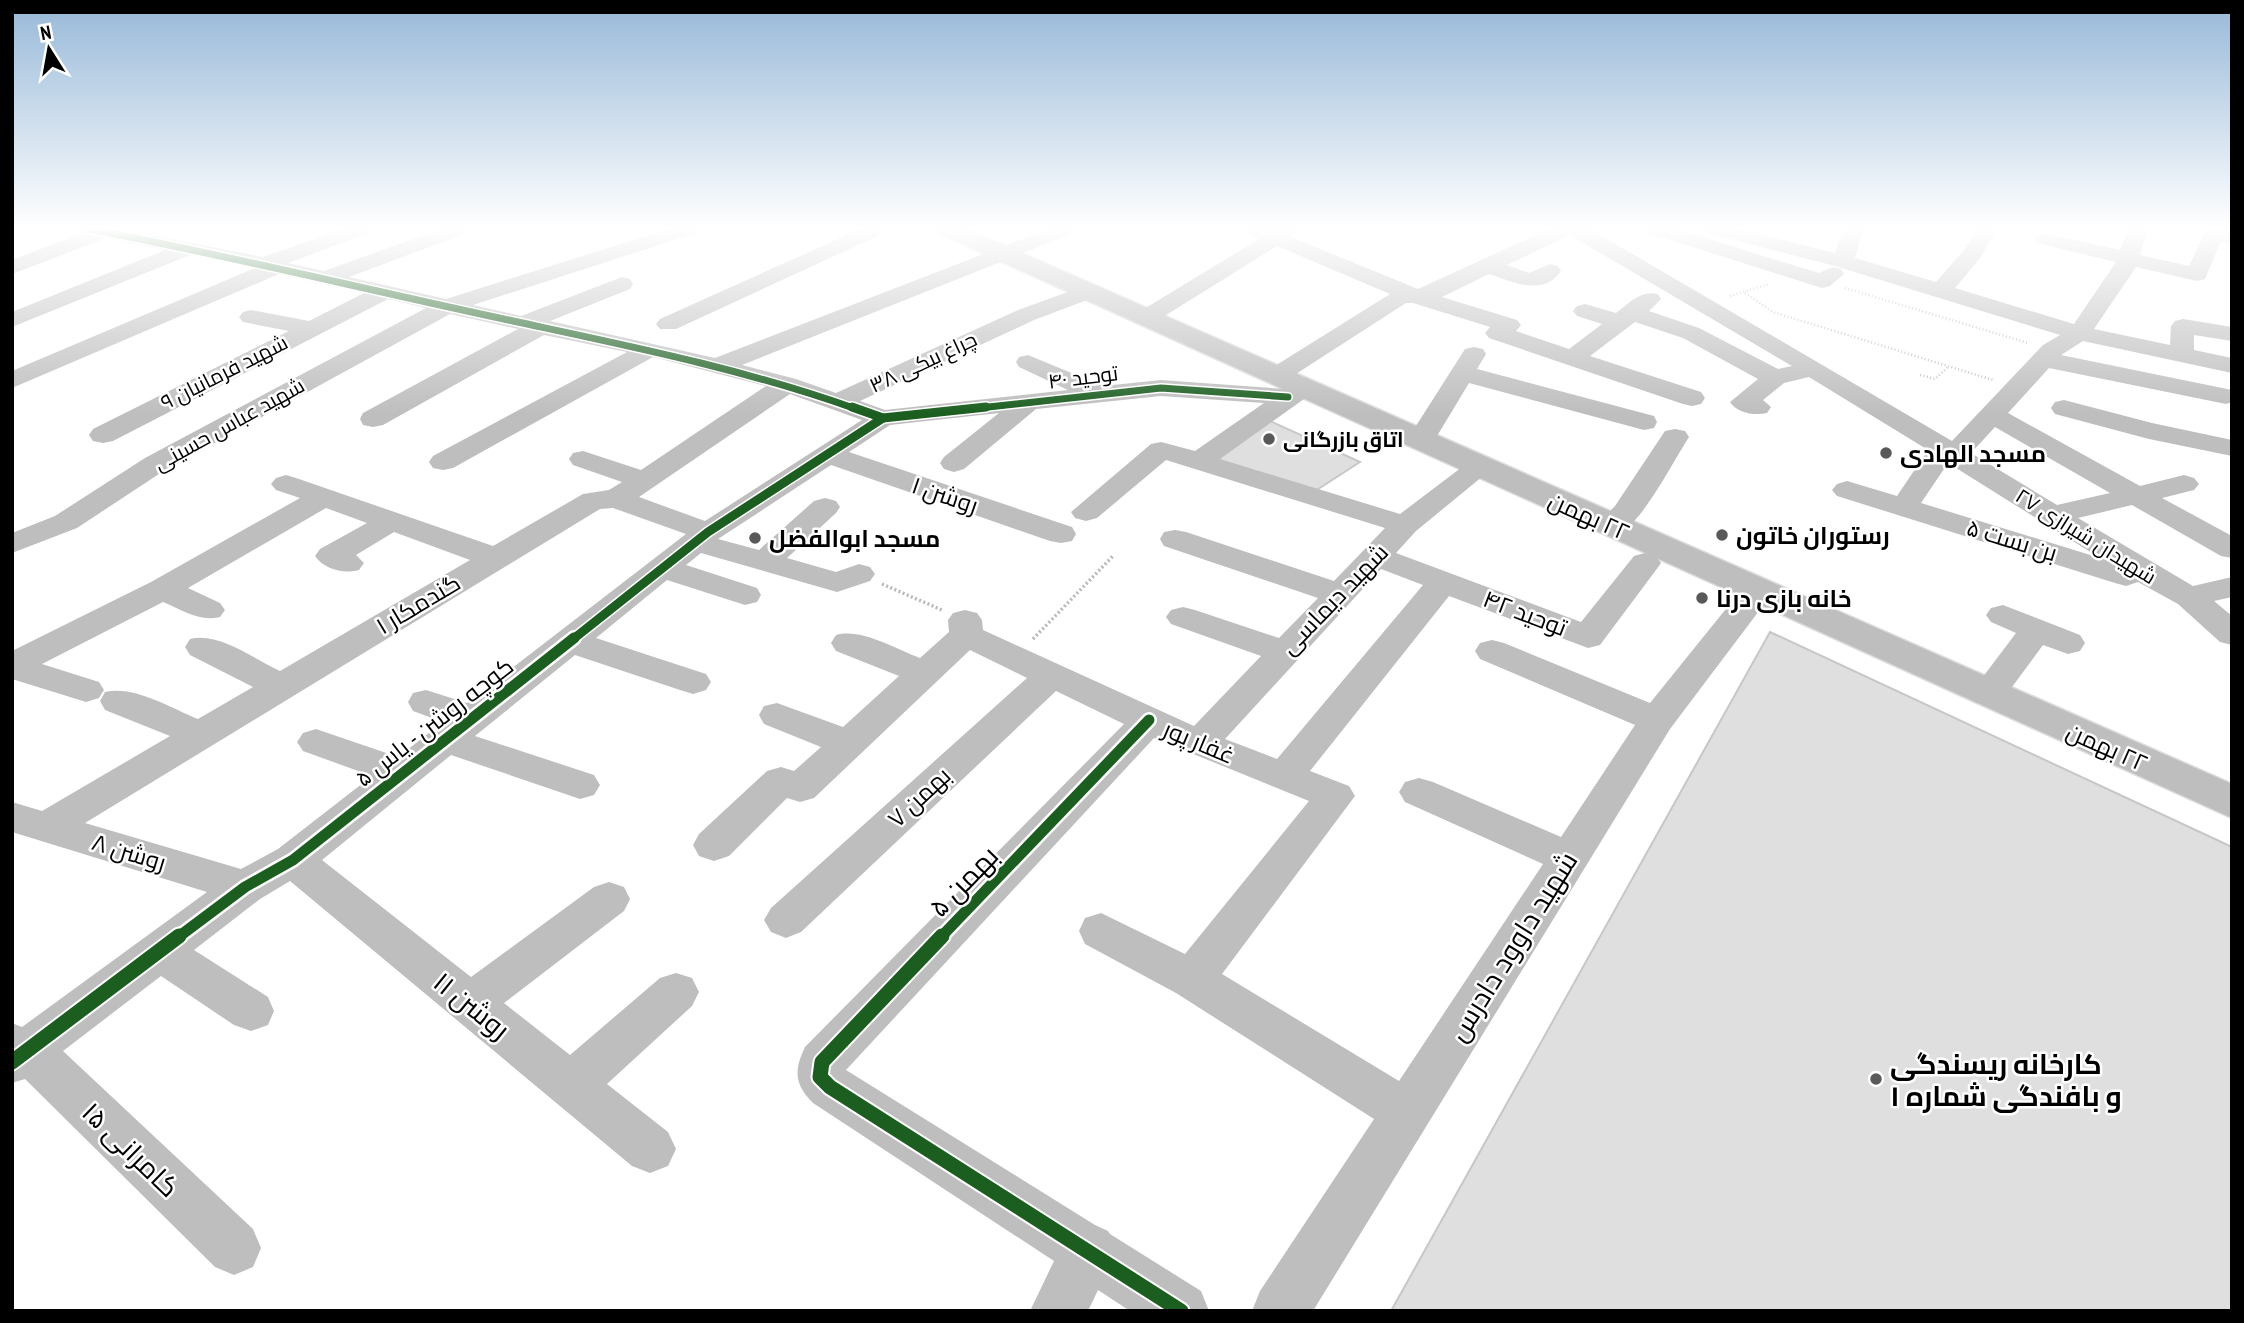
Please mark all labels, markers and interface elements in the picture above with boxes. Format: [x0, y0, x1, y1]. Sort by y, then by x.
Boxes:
north arrow [14, 14, 84, 84]
text: N [38, 20, 53, 45]
street label: چراغ بیکی ۳۸ [865, 325, 982, 400]
street label: شهید فرمانیان ۹ [156, 328, 292, 416]
street label: توحید ۴۰ [1046, 359, 1120, 395]
street label: شهید عباس حسینی [149, 371, 309, 477]
place label: اتاق بازرگانی [1283, 426, 1403, 453]
marker: اتاق بازرگانی [1261, 431, 1277, 447]
place label: مسجد الهادی [1900, 438, 2046, 469]
marker: مسجد الهادی [1878, 445, 1894, 461]
street label: روشن ۱ [908, 469, 982, 521]
street label: شهیدان شیرازی ۲۷ [2010, 482, 2162, 590]
street label: ٢٢ بهمن [1544, 484, 1634, 548]
street label: بن بست ۵ [1963, 512, 2061, 568]
place label: رستوران خاتون [1736, 520, 1890, 551]
place label: مسجد ابوالفضل [769, 523, 940, 554]
marker: رستوران خاتون [1714, 527, 1730, 543]
marker: مسجد ابوالفضل [747, 530, 763, 546]
street label: شهید دیماسی [1273, 537, 1395, 661]
street label: گندمکار ۱ [370, 567, 466, 641]
street label: توحید ۴۲ [1479, 583, 1572, 643]
place label: خانه بازی درنا [1716, 583, 1852, 614]
marker: خانه بازی درنا [1694, 590, 1710, 606]
street label: کوچه روشن - یاس ۵ [348, 650, 520, 794]
street label: غفار پور [1156, 712, 1239, 772]
street label: ٢٢ بهمن [2062, 715, 2152, 779]
street label: بهمن ۷ [881, 760, 957, 834]
street label: روشن ۸ [88, 826, 170, 878]
street label: بهمن ۵ [920, 837, 1006, 925]
street label: شهید داوود دادرس [1439, 844, 1585, 1048]
street label: روشن ۱۱ [426, 963, 518, 1047]
place label: کارخانه ریسندگی و بافندگی شماره ۱ [1890, 1045, 2122, 1114]
marker: کارخانه ریسندگی و بافندگی شماره ۱ [1868, 1071, 1884, 1087]
street label: کامرانی ۱۵ [74, 1093, 188, 1205]

